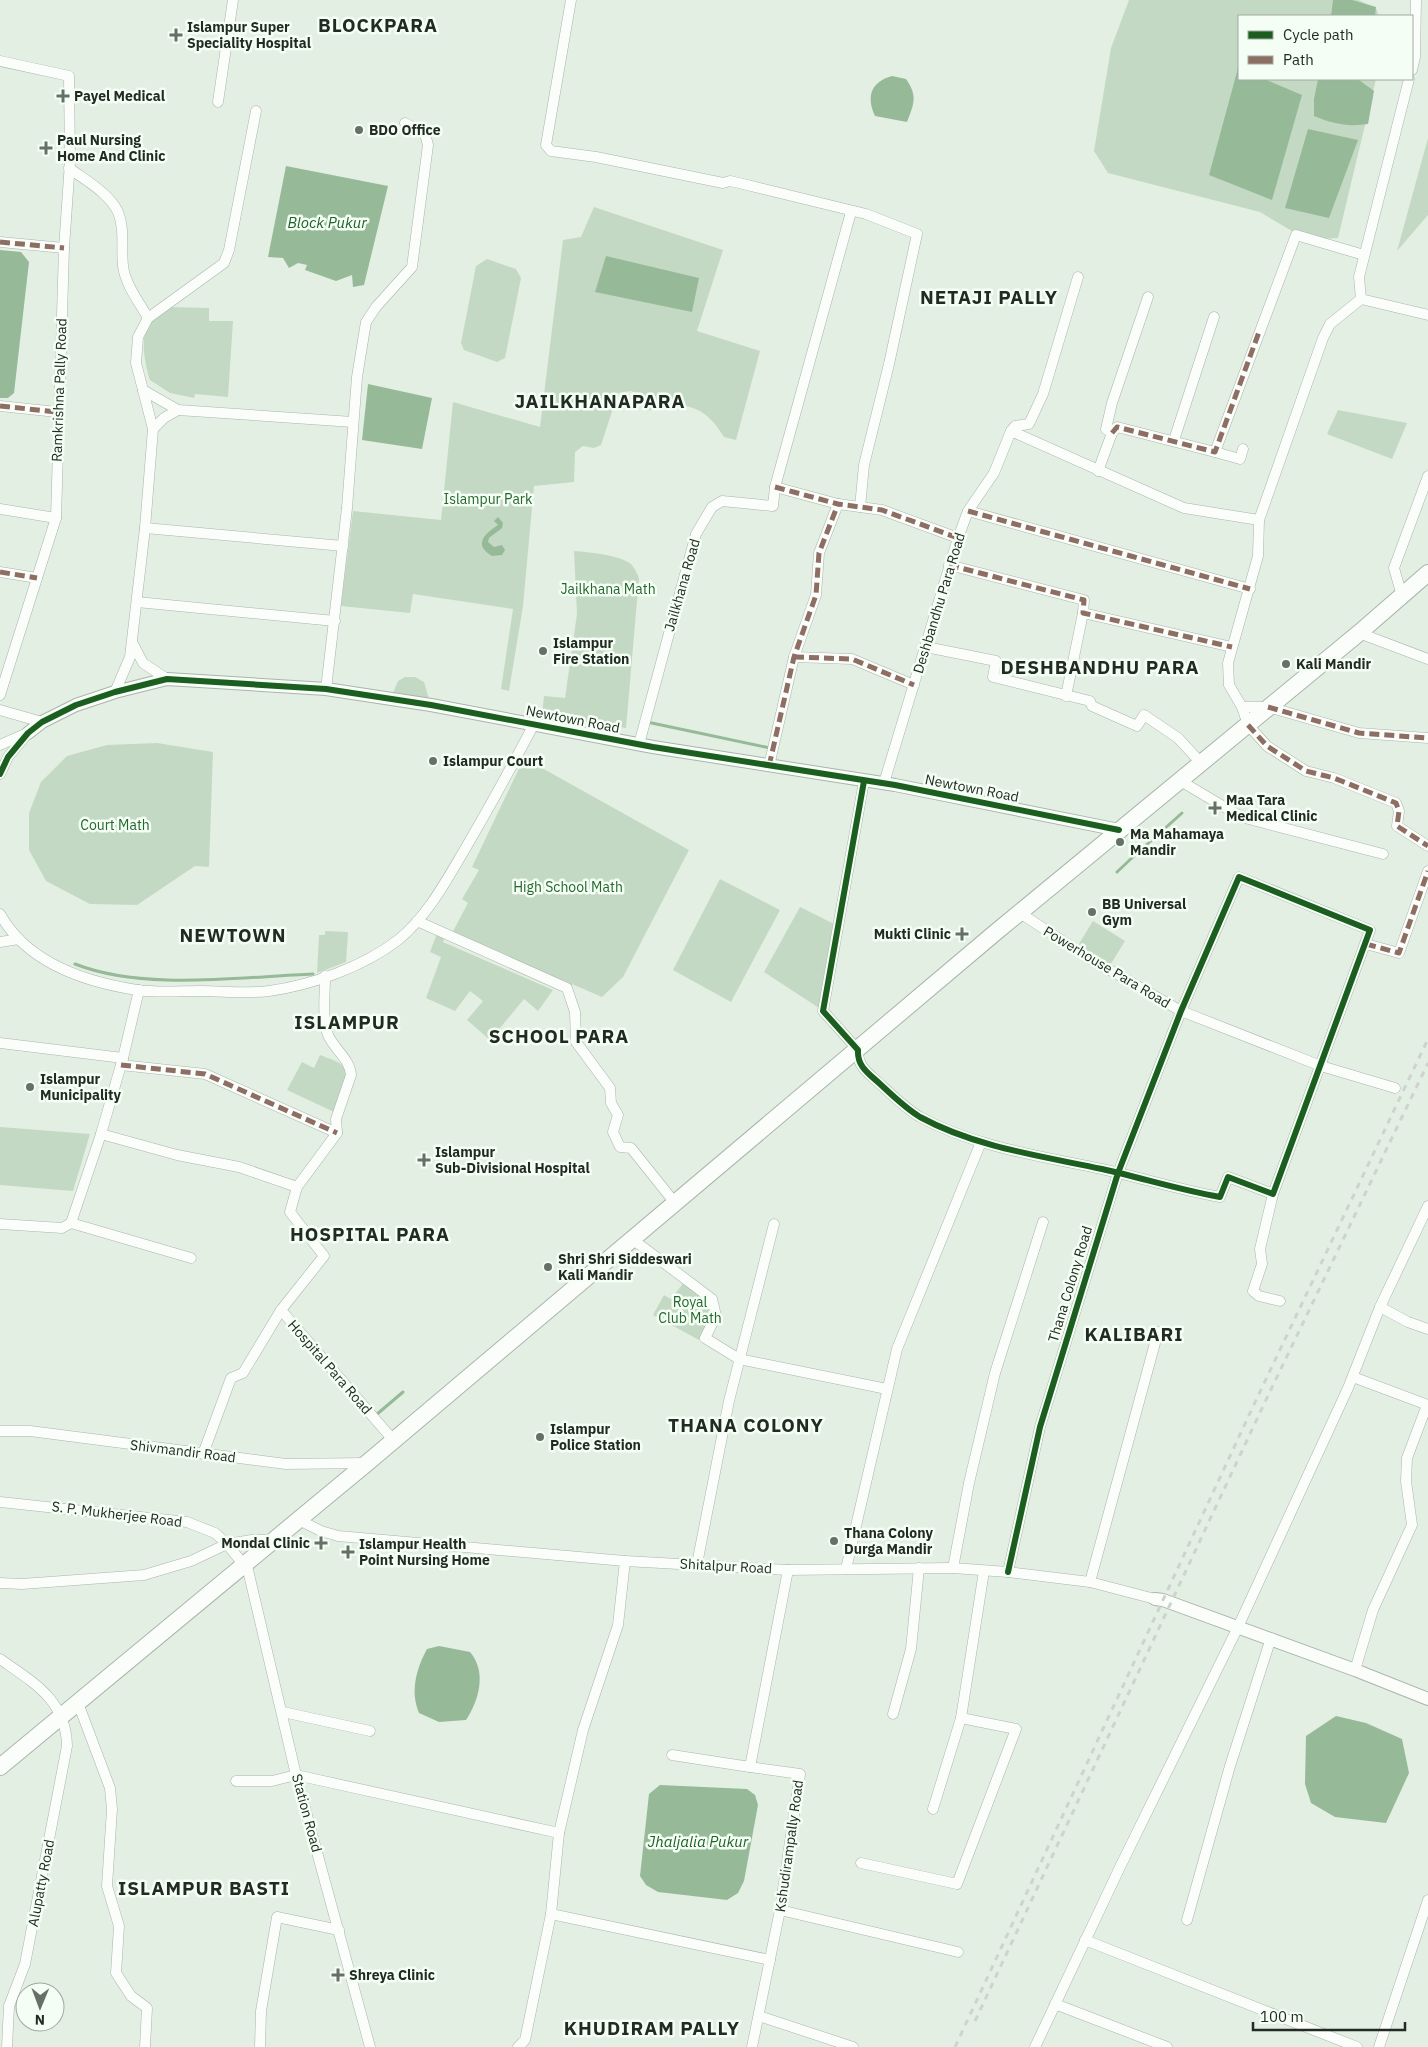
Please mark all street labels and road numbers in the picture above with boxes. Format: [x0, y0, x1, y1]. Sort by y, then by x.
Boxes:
street label: Ramkrishna Pally Road [47, 318, 71, 462]
street label: Deshbandhu Para Road [909, 530, 969, 676]
street label: Jailkhana Road [660, 537, 704, 633]
street label: Newtown Road [525, 701, 621, 737]
street label: Newtown Road [924, 770, 1020, 806]
street label: Powerhouse Para Road [1040, 922, 1174, 1012]
street label: Thana Colony Road [1044, 1224, 1096, 1344]
street label: Hospital Para Road [284, 1316, 376, 1418]
street label: Shivmandir Road [129, 1436, 237, 1466]
street label: S. P. Mukherjee Road [51, 1497, 183, 1531]
street label: Shitalpur Road [679, 1555, 773, 1577]
street label: Station Road [288, 1772, 326, 1854]
street label: Kshudirampally Road [771, 1779, 807, 1913]
street label: Alupatty Road [24, 1838, 58, 1928]

